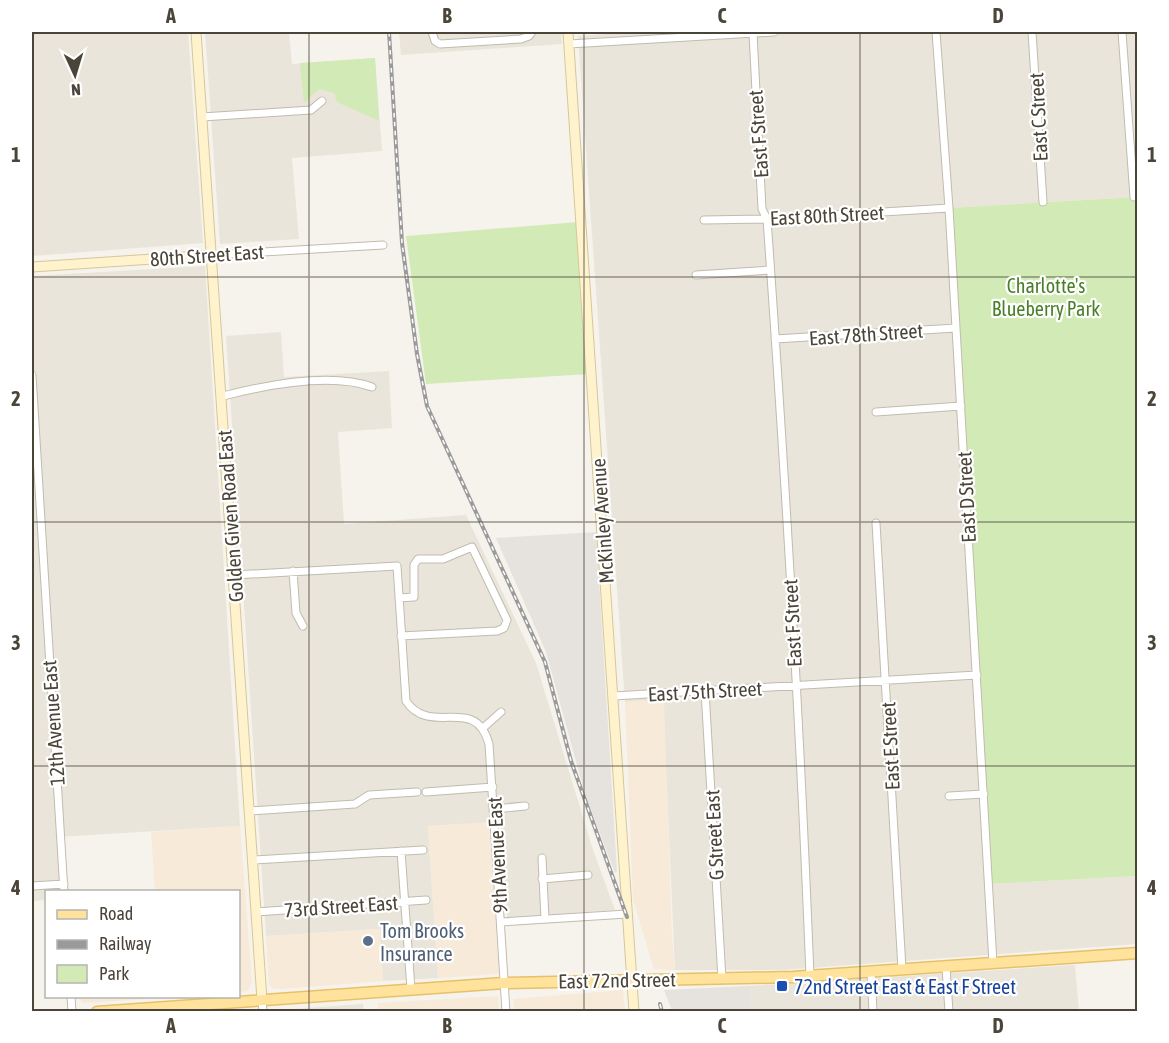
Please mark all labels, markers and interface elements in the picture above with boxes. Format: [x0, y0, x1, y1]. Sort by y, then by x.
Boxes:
text: A [165, 4, 176, 27]
text: B [442, 4, 452, 27]
text: C [718, 4, 727, 27]
text: D [992, 4, 1004, 27]
north arrow [45, 45, 105, 105]
street label: East C Street [1024, 72, 1052, 162]
text: N [71, 81, 81, 99]
street label: East F Street [743, 89, 773, 179]
text: 1 [11, 143, 21, 166]
text: 1 [1147, 143, 1157, 166]
street label: East 80th Street [769, 201, 885, 229]
street label: 80th Street East [149, 240, 265, 270]
park label: Charlotte's Blueberry Park [992, 274, 1100, 320]
street label: East 78th Street [808, 319, 924, 349]
text: 2 [11, 387, 21, 410]
text: 2 [1147, 387, 1157, 410]
street label: Golden Given Road East [212, 429, 247, 603]
street label: East D Street [952, 451, 980, 543]
street label: McKinley Avenue [586, 458, 618, 584]
street label: East F Street [778, 578, 806, 668]
text: 3 [11, 631, 21, 654]
text: 3 [1147, 631, 1157, 654]
street label: 12th Avenue East [37, 659, 69, 787]
street label: East 75th Street [647, 677, 763, 705]
street label: East E Street [876, 701, 904, 791]
street label: G Street East [700, 789, 728, 881]
street label: 9th Avenue East [482, 796, 512, 914]
text: 4 [10, 876, 21, 899]
text: 4 [1146, 876, 1157, 899]
legend [45, 890, 240, 998]
street label: 73rd Street East [283, 891, 399, 921]
text: Road [99, 903, 133, 924]
place label: Tom Brooks Insurance [380, 919, 464, 965]
text: Railway [99, 933, 151, 954]
marker: Tom Brooks Insurance [361, 934, 375, 948]
text: Park [99, 963, 129, 984]
street label: East 72nd Street [558, 967, 676, 993]
place label: 72nd Street East & East F Street [794, 975, 1016, 998]
marker: 72nd Street East & East F Street [775, 979, 789, 993]
text: A [165, 1014, 176, 1037]
text: B [442, 1014, 452, 1037]
text: C [718, 1014, 727, 1037]
text: D [992, 1014, 1004, 1037]

